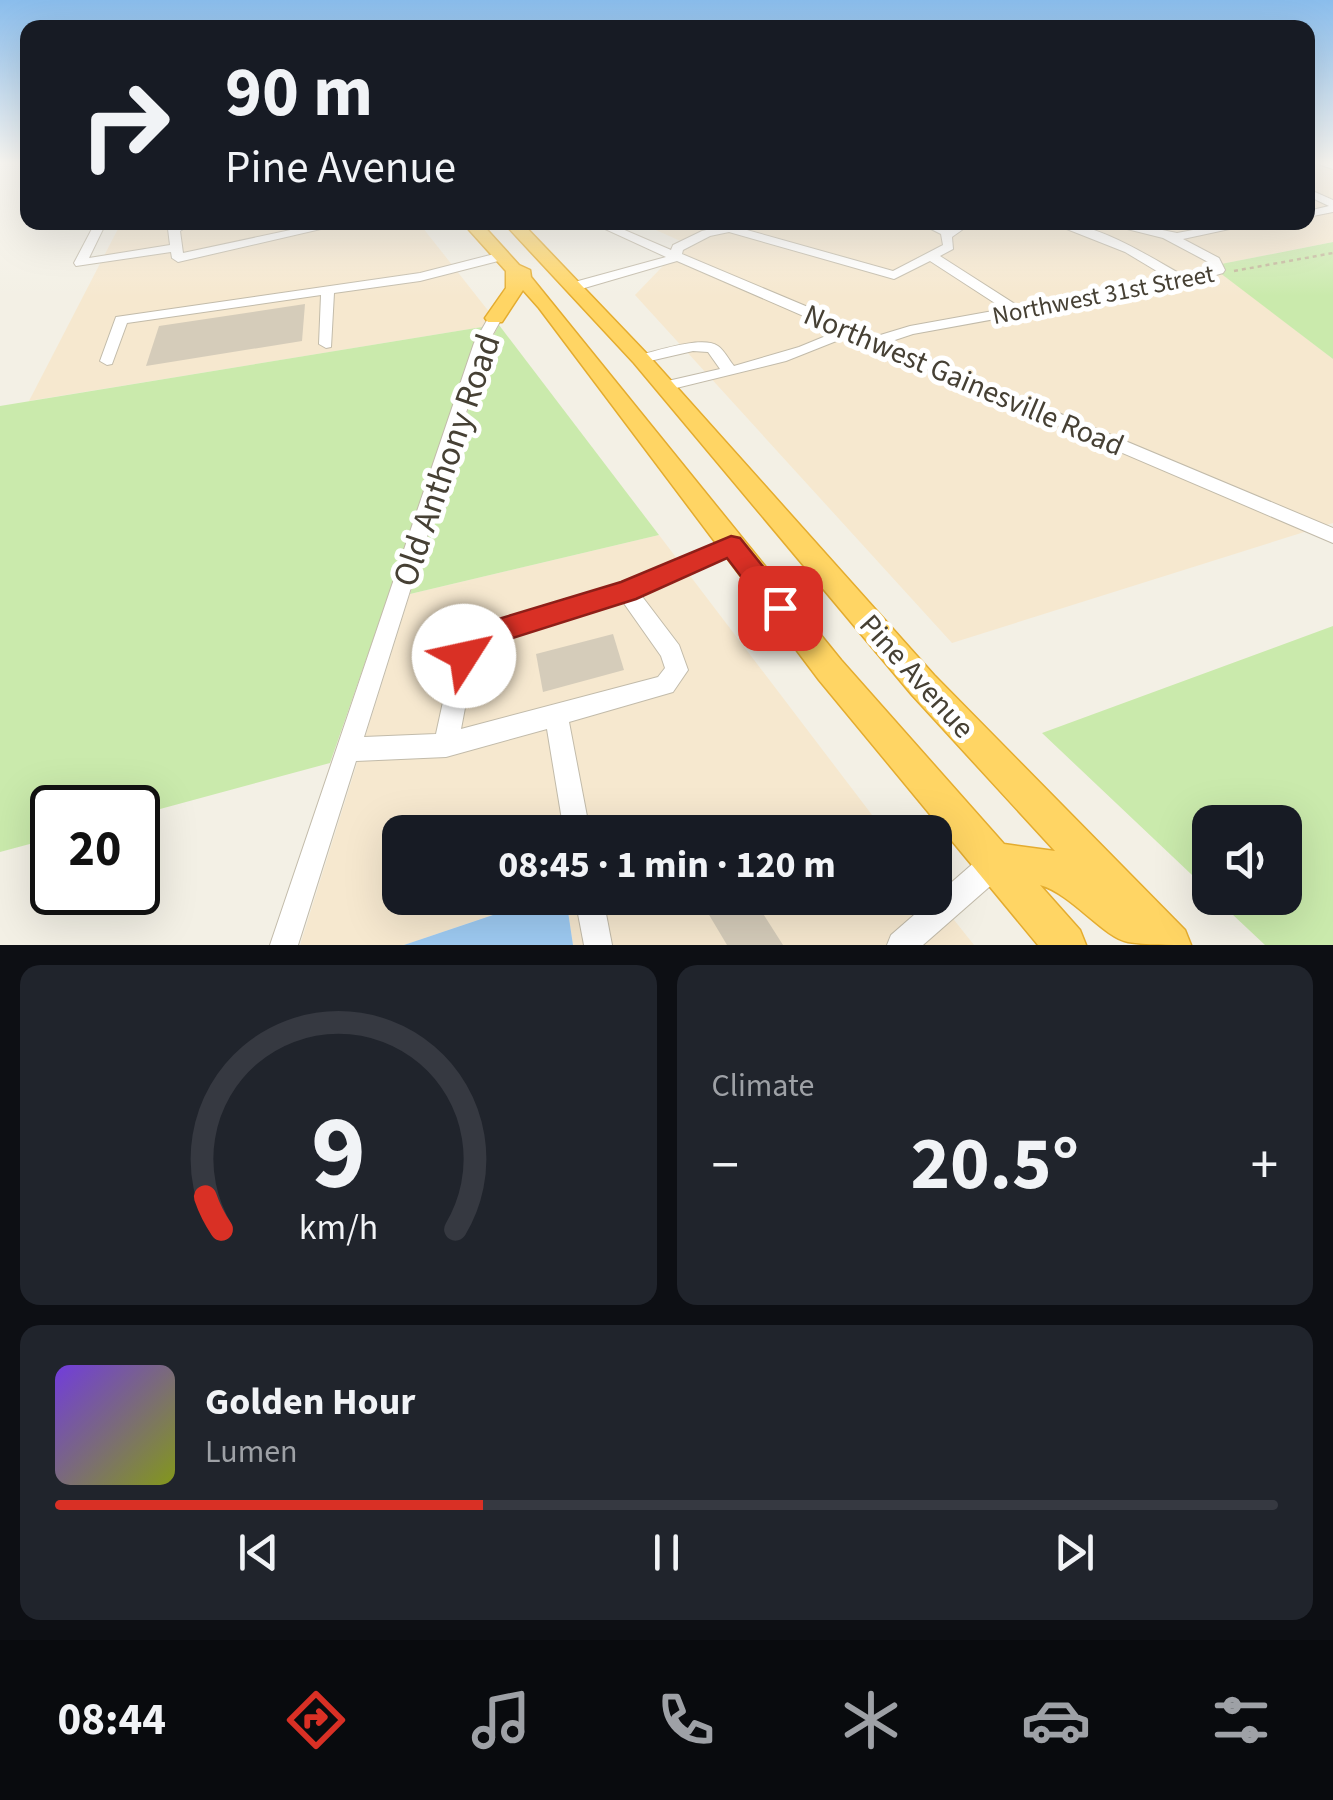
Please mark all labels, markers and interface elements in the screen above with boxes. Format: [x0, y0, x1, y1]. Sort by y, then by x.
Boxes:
text: 90 m [225, 43, 373, 143]
icon: right [60, 60, 190, 190]
text: Pine Avenue [225, 136, 456, 200]
street label: Northwest 31st Street [989, 256, 1218, 334]
street label: Northwest Gainesville Road [797, 293, 1130, 467]
street label: Old Anthony Road [380, 327, 514, 593]
pin [738, 566, 823, 651]
icon: arrive [753, 581, 808, 636]
position arrow [412, 604, 516, 708]
street label: Pine Avenue [849, 605, 984, 748]
speed limit sign: 20 [30, 785, 160, 915]
map controls [1192, 805, 1302, 915]
button: sound [1192, 805, 1302, 915]
text: 08:45 · 1 min · 120 m [498, 838, 836, 892]
text: Climate [712, 1063, 814, 1109]
text: 9 [311, 1081, 366, 1229]
text: 20.5° [910, 1111, 1079, 1218]
text: − [712, 1127, 739, 1205]
text: + [1251, 1127, 1278, 1205]
text: km/h [299, 1202, 378, 1253]
text: Golden Hour [205, 1375, 415, 1429]
text: Lumen [205, 1429, 298, 1475]
icon: previous [231, 1525, 286, 1580]
icon: pause [639, 1525, 694, 1580]
icon: next [1047, 1525, 1102, 1580]
icon: directions [281, 1685, 351, 1755]
icon: music [466, 1685, 536, 1755]
icon: phone [651, 1685, 721, 1755]
icon: climate [836, 1685, 906, 1755]
icon: car [1021, 1685, 1091, 1755]
icon: filters [1206, 1685, 1276, 1755]
text: 08:44 [57, 1688, 166, 1752]

